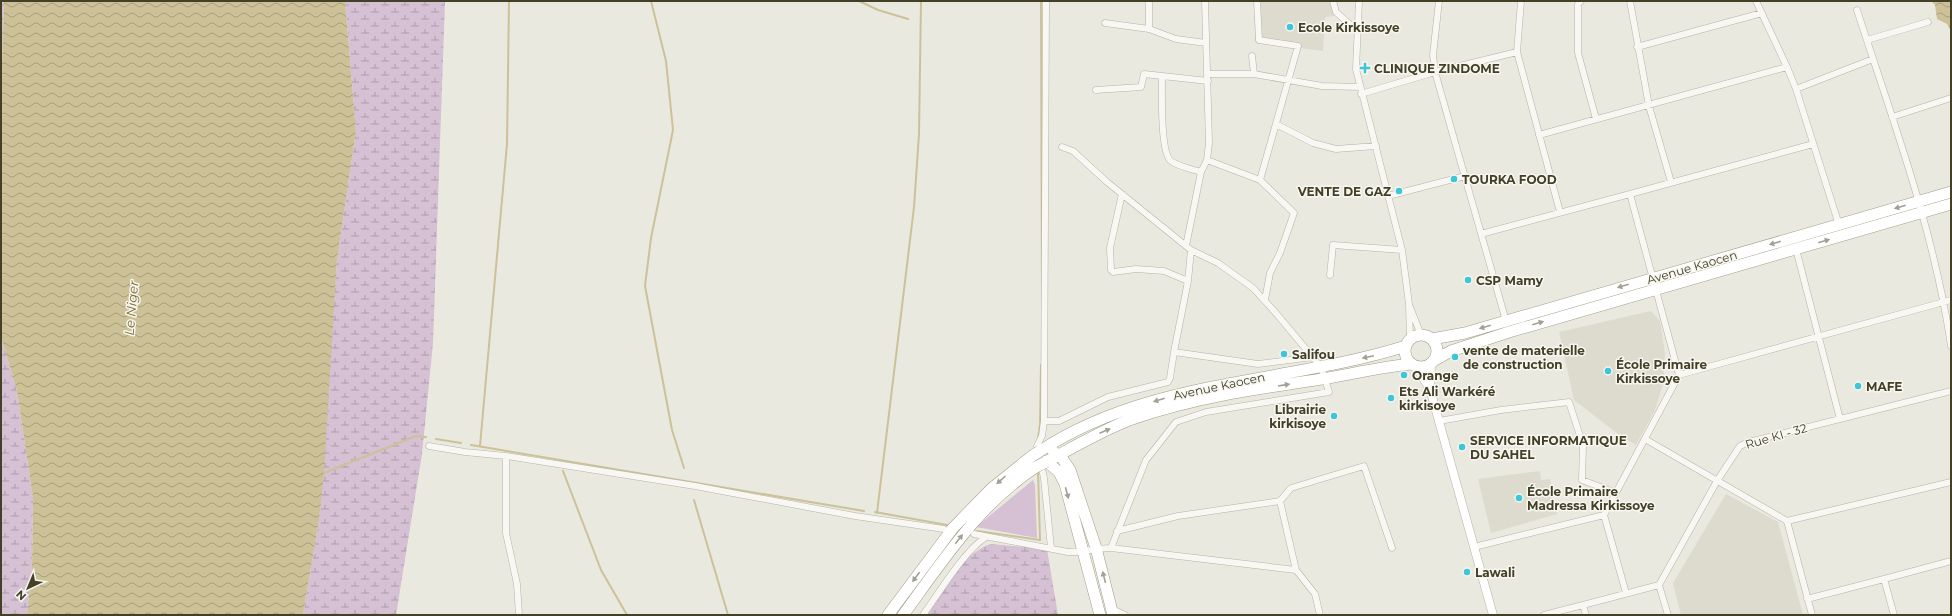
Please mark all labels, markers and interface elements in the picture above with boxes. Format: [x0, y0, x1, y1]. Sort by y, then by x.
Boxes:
place label: Ecole Kirkissoye [1298, 20, 1400, 35]
marker: Ecole Kirkissoye [1285, 22, 1295, 32]
place label: CLINIQUE ZINDOME [1374, 61, 1500, 76]
marker: CLINIQUE ZINDOME [1359, 62, 1371, 74]
place label: TOURKA FOOD [1462, 172, 1557, 187]
marker: TOURKA FOOD [1449, 174, 1459, 184]
place label: VENTE DE GAZ [1297, 184, 1391, 199]
marker: VENTE DE GAZ [1394, 186, 1404, 196]
one-way arrow [1894, 204, 1906, 210]
one-way arrow [1818, 238, 1830, 244]
one-way arrow [1769, 240, 1781, 246]
street label: Avenue Kaocen [1645, 247, 1739, 287]
place label: CSP Mamy [1476, 273, 1544, 288]
marker: CSP Mamy [1463, 275, 1473, 285]
water label: Le Niger [121, 279, 141, 336]
one-way arrow [1617, 283, 1629, 289]
one-way arrow [1532, 320, 1544, 326]
one-way arrow [1479, 324, 1491, 330]
place label: vente de materielle de construction [1462, 343, 1585, 372]
place label: Salifou [1292, 347, 1335, 362]
marker: Salifou [1279, 349, 1289, 359]
marker: vente de materielle de construction [1450, 352, 1460, 362]
one-way arrow [1362, 354, 1374, 360]
place label: École Primaire Kirkissoye [1616, 357, 1708, 386]
marker: École Primaire Kirkissoye [1603, 366, 1613, 376]
place label: Orange [1412, 368, 1459, 383]
street label: Avenue Kaocen [1172, 369, 1266, 403]
marker: Orange [1399, 370, 1409, 380]
place label: MAFE [1866, 379, 1902, 394]
one-way arrow [1278, 381, 1290, 387]
marker: MAFE [1853, 381, 1863, 391]
place label: Ets Ali Warkéré kirkisoye [1399, 384, 1496, 413]
marker: Ets Ali Warkéré kirkisoye [1386, 393, 1396, 403]
one-way arrow [1153, 397, 1165, 403]
place label: Librairie kirkisoye [1269, 402, 1326, 431]
marker: Librairie kirkisoye [1329, 411, 1339, 421]
street label: Rue KI - 32 [1743, 420, 1809, 452]
one-way arrow [1099, 427, 1111, 433]
place label: SERVICE INFORMATIQUE DU SAHEL [1470, 433, 1627, 462]
marker: SERVICE INFORMATIQUE DU SAHEL [1457, 442, 1467, 452]
one-way arrow [996, 475, 1006, 484]
place label: École Primaire Madressa Kirkissoye [1527, 484, 1655, 513]
one-way arrow [1064, 486, 1070, 499]
marker: École Primaire Madressa Kirkissoye [1514, 493, 1524, 503]
one-way arrow [955, 533, 964, 544]
place label: Lawali [1475, 565, 1515, 580]
marker: Lawali [1462, 567, 1472, 577]
north arrow [8, 568, 48, 608]
one-way arrow [1100, 571, 1106, 583]
one-way arrow [912, 572, 920, 583]
text: N [13, 587, 29, 603]

